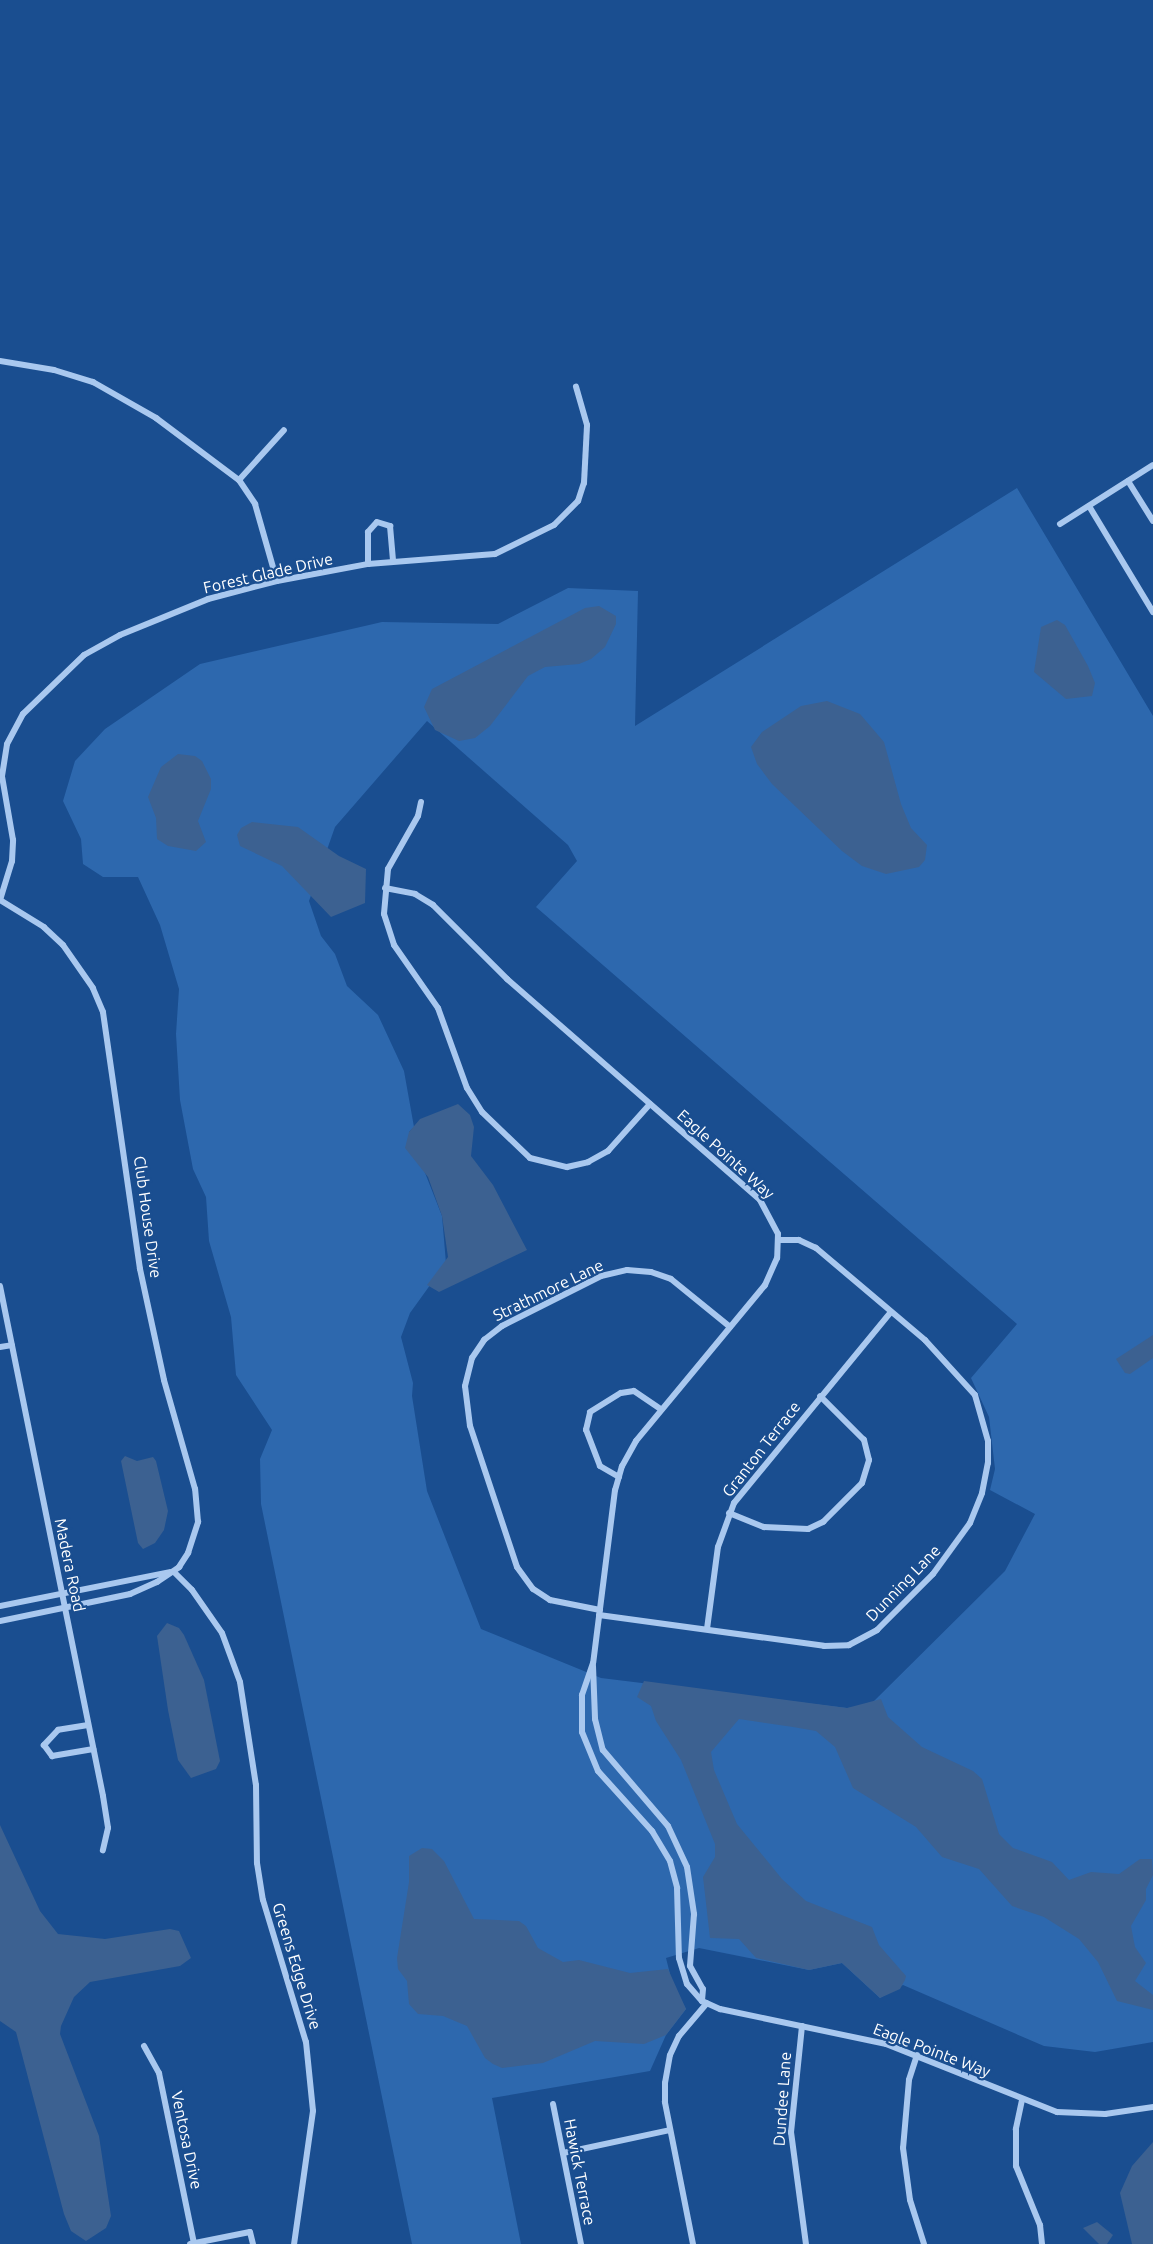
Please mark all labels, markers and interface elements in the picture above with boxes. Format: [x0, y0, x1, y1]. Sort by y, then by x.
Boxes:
street label: Forest Glade Drive [201, 549, 335, 597]
street label: Eagle Pointe Way [674, 1105, 778, 1203]
street label: Club House Drive [130, 1155, 166, 1279]
street label: Strathmore Lane [490, 1255, 606, 1325]
street label: Granton Terrace [718, 1397, 804, 1501]
street label: Madera Road [51, 1516, 89, 1614]
street label: Dunning Lane [862, 1541, 944, 1625]
street label: Greens Edge Drive [269, 1900, 325, 2032]
street label: Eagle Pointe Way [871, 2019, 993, 2081]
street label: Dundee Lane [769, 2051, 795, 2147]
street label: Ventosa Drive [167, 2089, 207, 2191]
street label: Hawick Terrace [560, 2117, 600, 2227]

